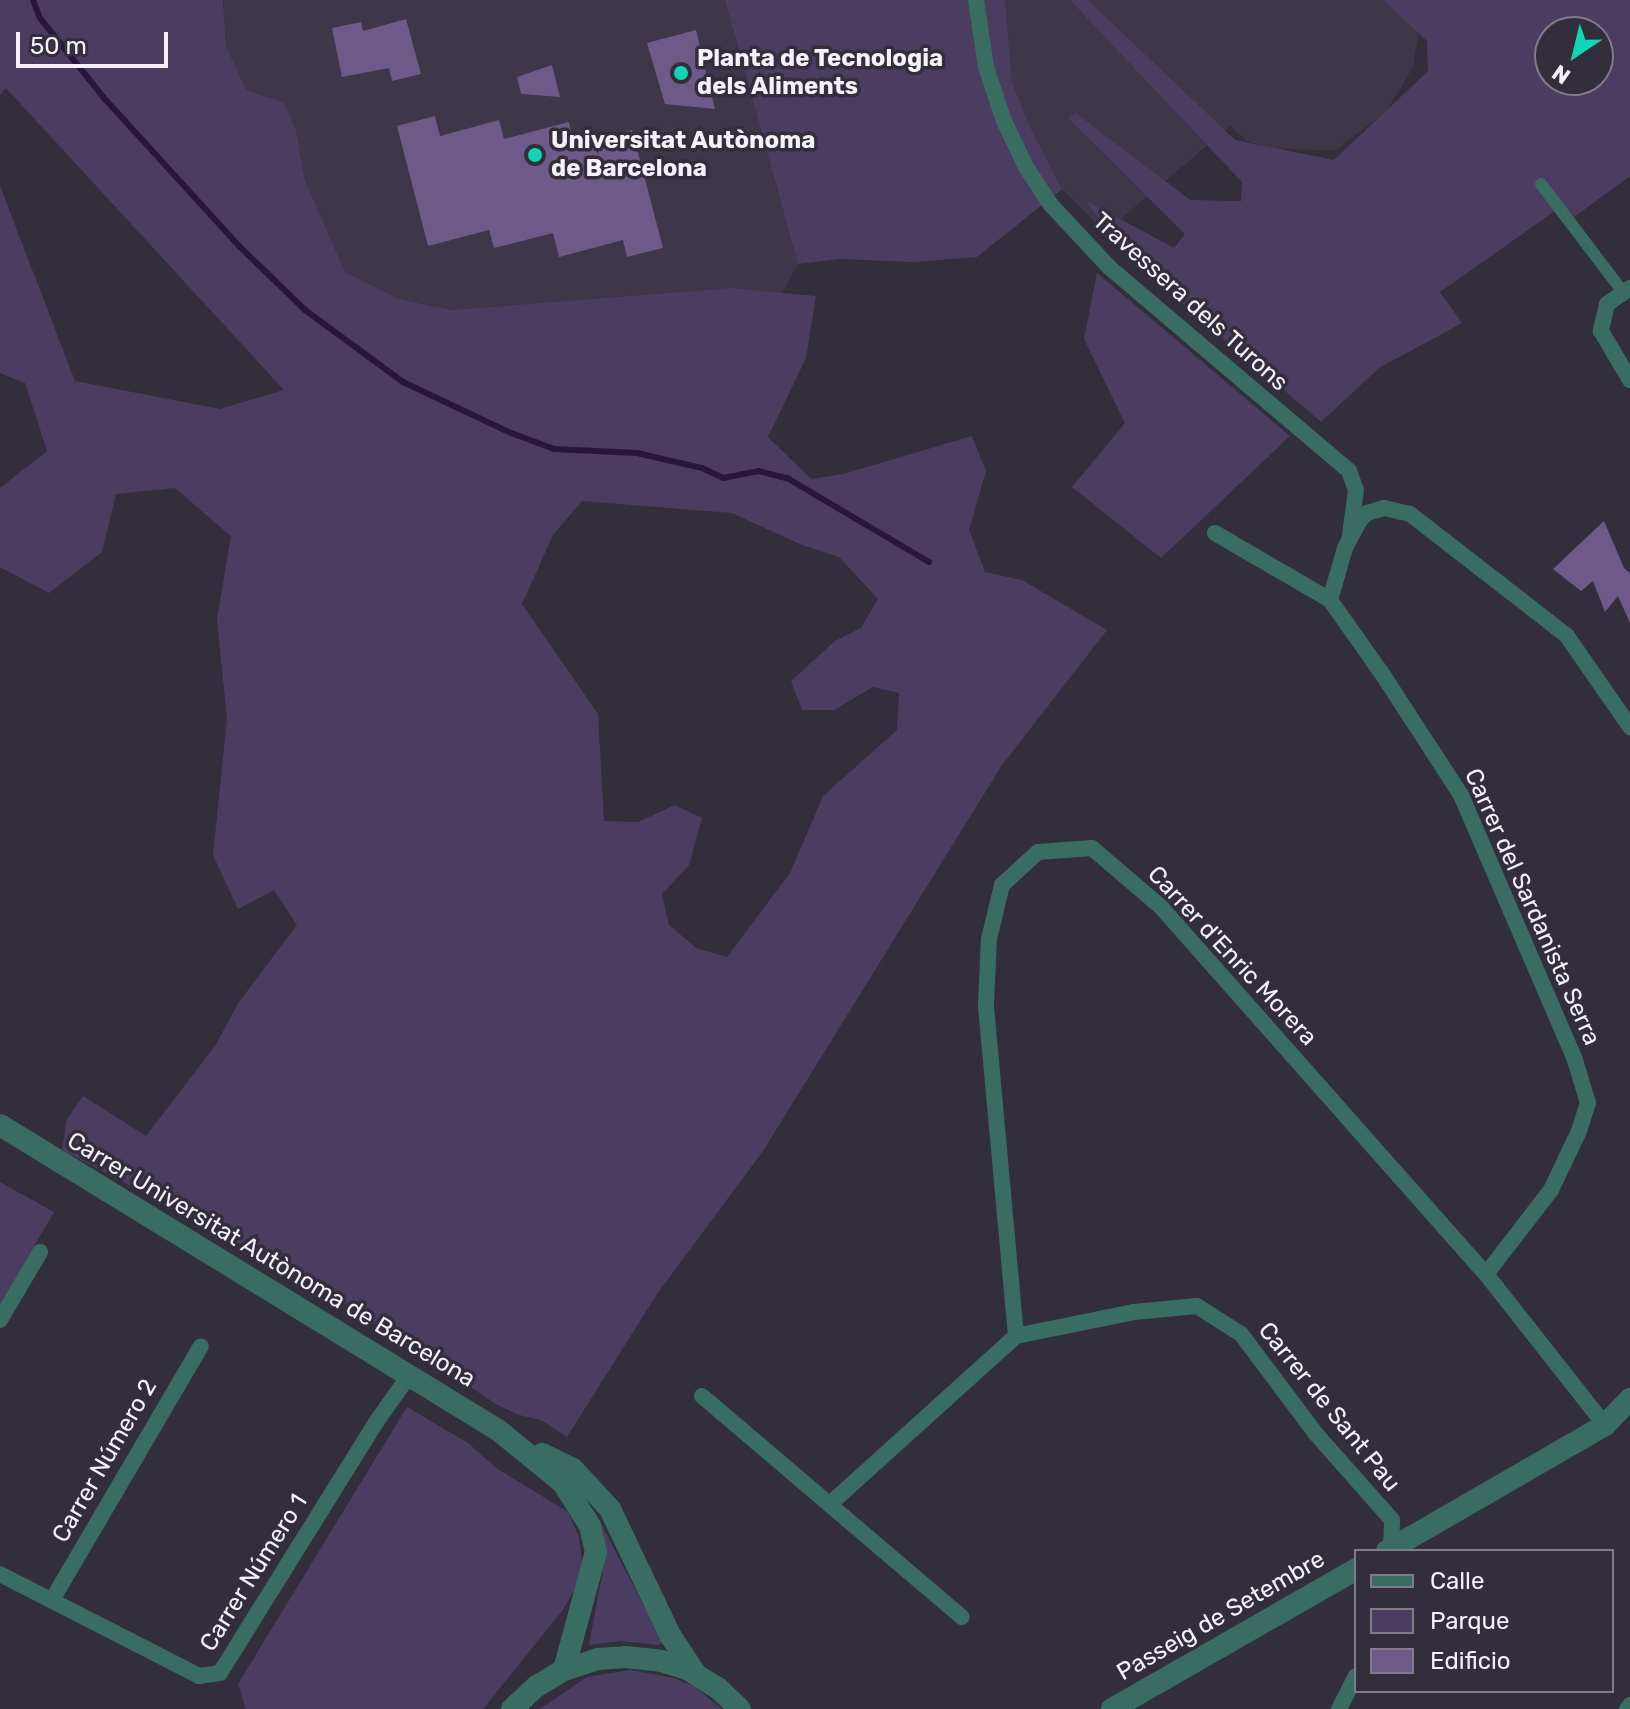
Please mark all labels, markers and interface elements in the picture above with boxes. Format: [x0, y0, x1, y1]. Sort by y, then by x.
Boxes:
scale bar [20, 16, 172, 66]
north arrow [1534, 16, 1614, 96]
text: 50 m [30, 32, 87, 60]
place label: Planta de Tecnologia dels Aliments [697, 45, 944, 101]
text: N [1547, 59, 1575, 90]
marker: Planta de Tecnologia dels Aliments [672, 64, 690, 82]
place label: Universitat Autònoma de Barcelona [551, 127, 816, 183]
marker: Universitat Autònoma de Barcelona [526, 146, 544, 164]
street label: Travessera dels Turons [1086, 206, 1294, 398]
street label: Carrer del Sardanista Serra [1458, 764, 1606, 1050]
street label: Carrer d'Enric Morera [1141, 860, 1323, 1052]
street label: Carrer Universitat Autònoma de Barcelona [61, 1126, 481, 1394]
street label: Carrer de Sant Pau [1252, 1316, 1406, 1498]
street label: Carrer Número 2 [46, 1374, 164, 1548]
street label: Carrer Número 1 [194, 1489, 314, 1657]
street label: Passeig de Setembre [1112, 1545, 1330, 1687]
legend [1354, 1549, 1614, 1693]
text: Calle [1430, 1567, 1484, 1595]
text: Parque [1430, 1607, 1509, 1635]
text: Edificio [1430, 1647, 1511, 1675]

